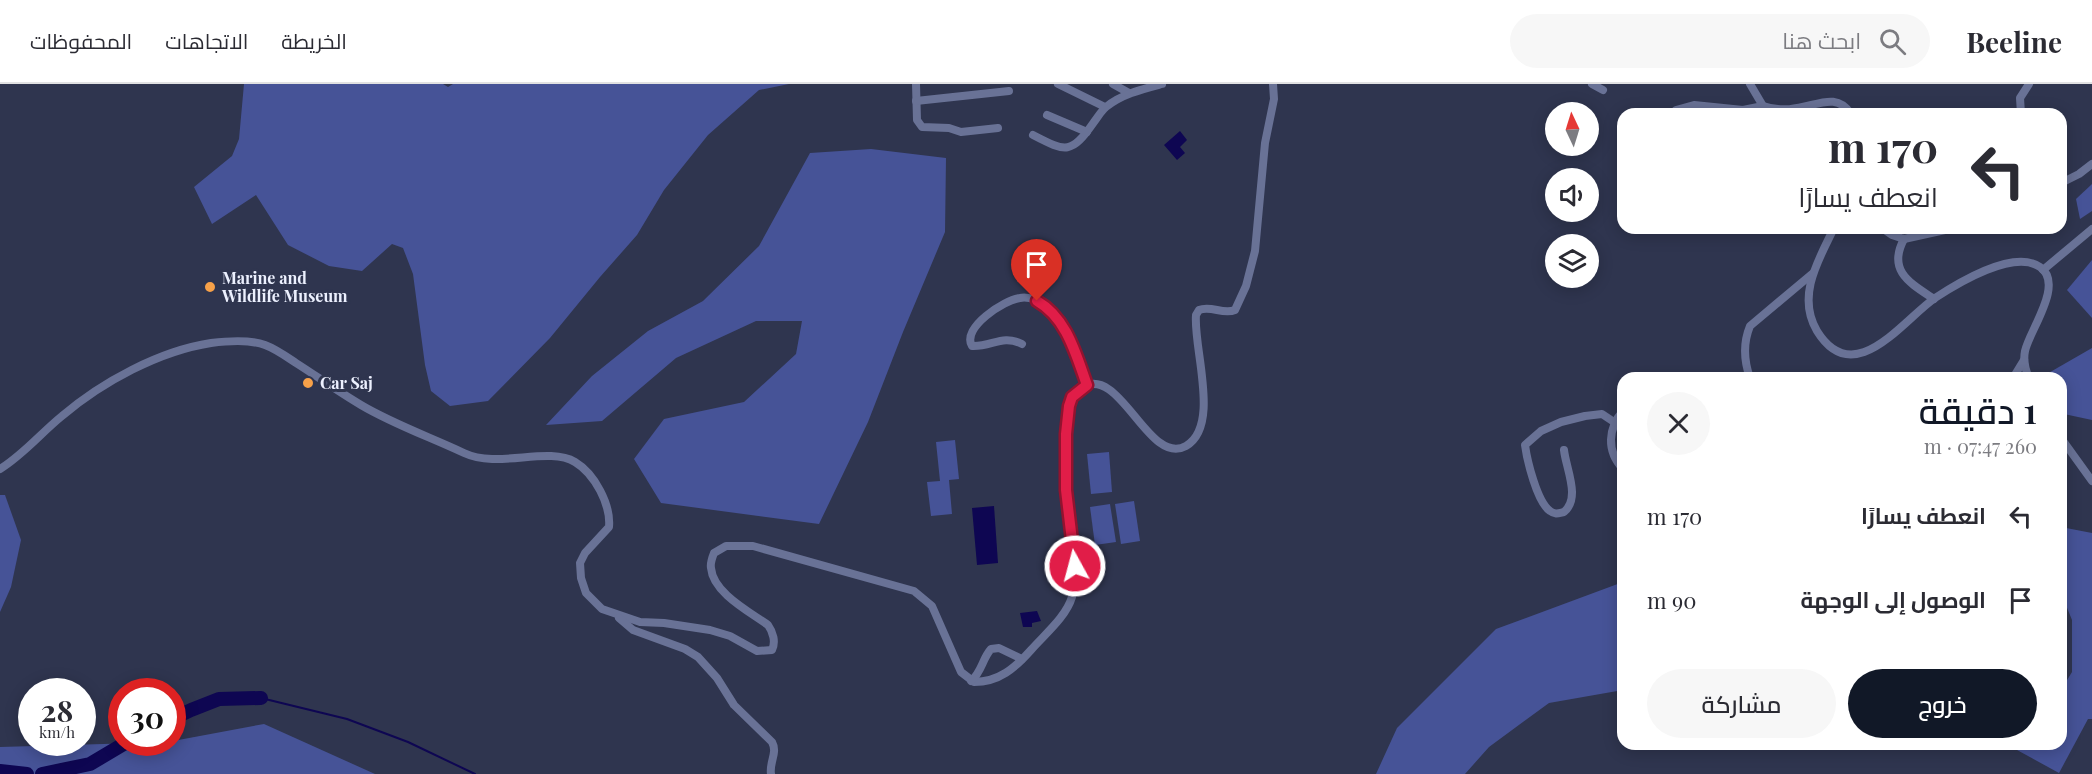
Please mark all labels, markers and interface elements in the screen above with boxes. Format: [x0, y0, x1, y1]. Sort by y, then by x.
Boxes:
search box [1510, 14, 1930, 68]
text: Beeline [1966, 23, 2062, 60]
text: ابحث هنا [1782, 25, 1861, 55]
icon: search [1876, 25, 1909, 58]
text: المحفوظات [30, 26, 132, 54]
text: الاتجاهات [165, 26, 248, 54]
text: الخريطة [281, 26, 347, 54]
north arrow [1545, 102, 1599, 156]
map controls [1545, 102, 1599, 288]
text: 170 m [1828, 118, 1938, 174]
icon: left [1959, 132, 2037, 210]
button: sound [1545, 168, 1599, 222]
text: انعطف يسارًا [1798, 178, 1938, 214]
button: layers [1545, 234, 1599, 288]
pin [1011, 239, 1062, 301]
icon: arrive [1020, 248, 1053, 281]
place label: Marine and Wildlife Museum [221, 267, 348, 306]
marker: Marine and Wildlife Museum [203, 280, 217, 294]
place label: Car Saj [320, 372, 373, 393]
marker: Car Saj [301, 376, 315, 390]
text: 1 دقيقة [1919, 385, 2037, 433]
button: close [1647, 392, 1710, 455]
text: 260 m · 07:47 [1924, 432, 2037, 459]
text: انعطف يسارًا [1861, 500, 1986, 530]
icon: left [2004, 500, 2037, 533]
text: 170 m [1647, 501, 1702, 531]
position arrow [1043, 534, 1107, 598]
text: الوصول إلى الوجهة [1800, 584, 1986, 614]
icon: arrive [2004, 584, 2037, 617]
text: 90 m [1647, 585, 1696, 615]
button: مشاركة [1647, 669, 1836, 738]
button: خروج [1848, 669, 2037, 738]
speed limit sign: 30 [108, 678, 186, 756]
text: 28 [41, 690, 73, 730]
text: km/h [39, 722, 75, 742]

